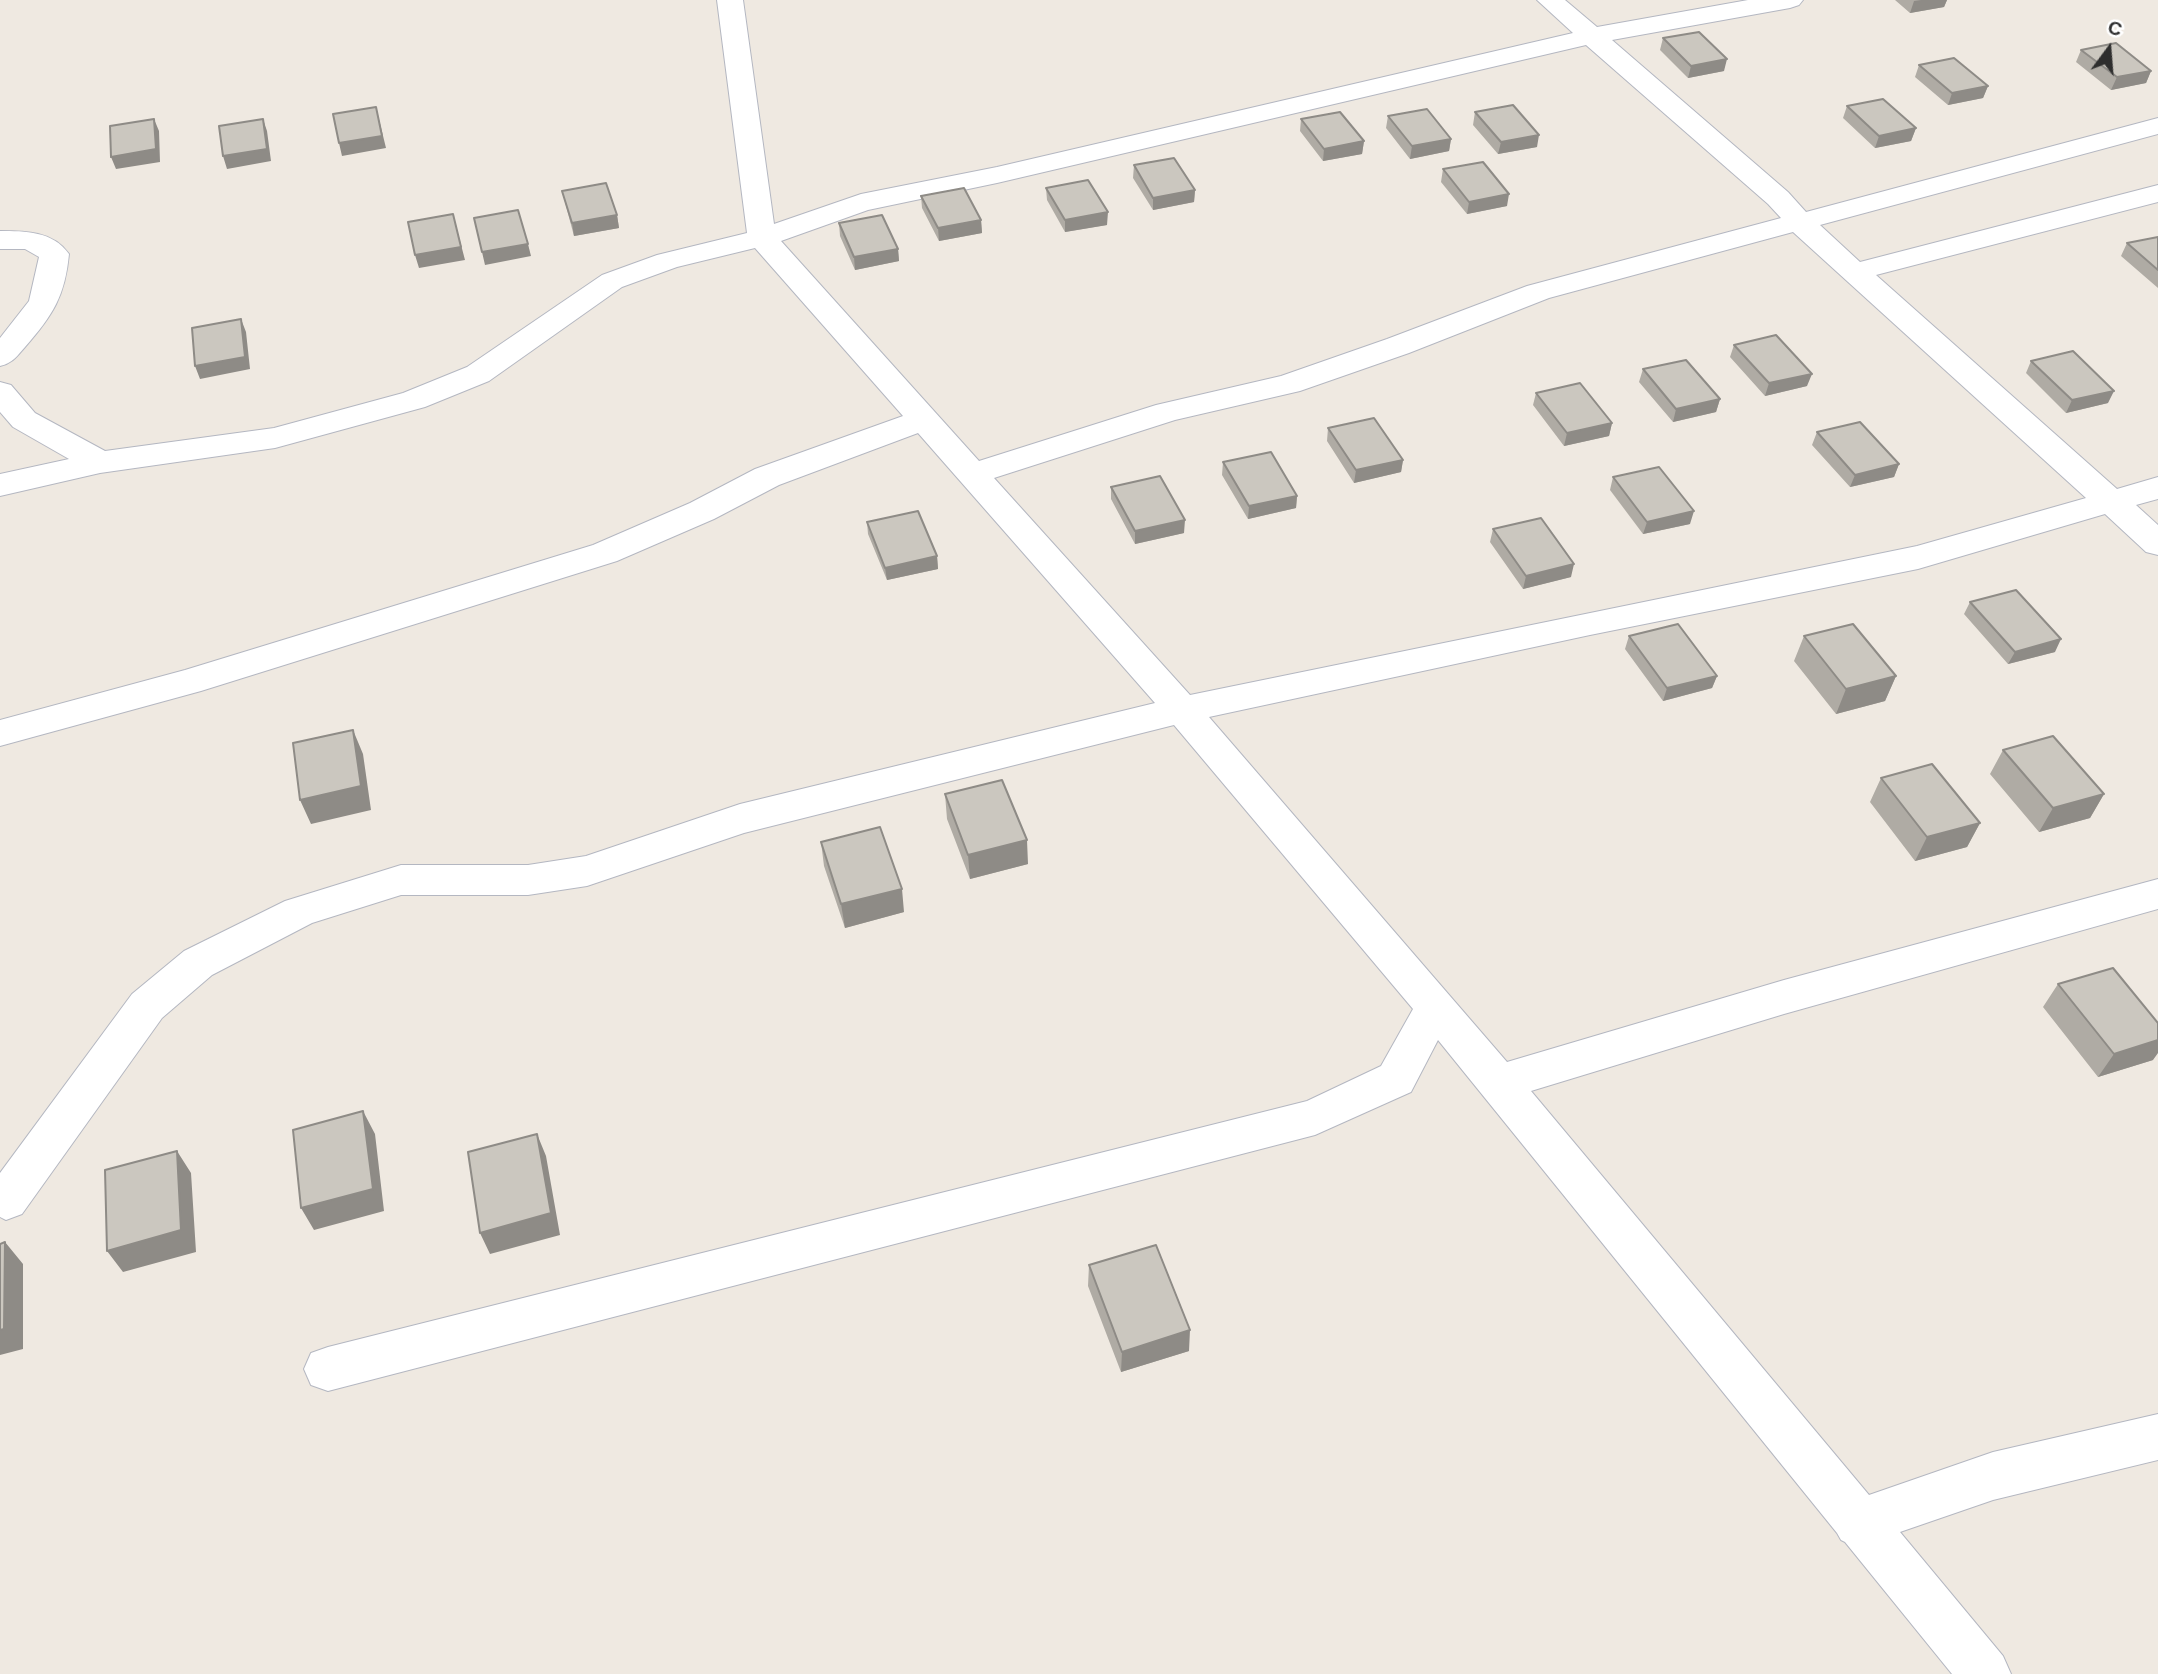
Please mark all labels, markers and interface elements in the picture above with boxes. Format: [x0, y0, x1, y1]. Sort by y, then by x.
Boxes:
north arrow [2074, 14, 2144, 84]
text: С [2105, 14, 2125, 42]

